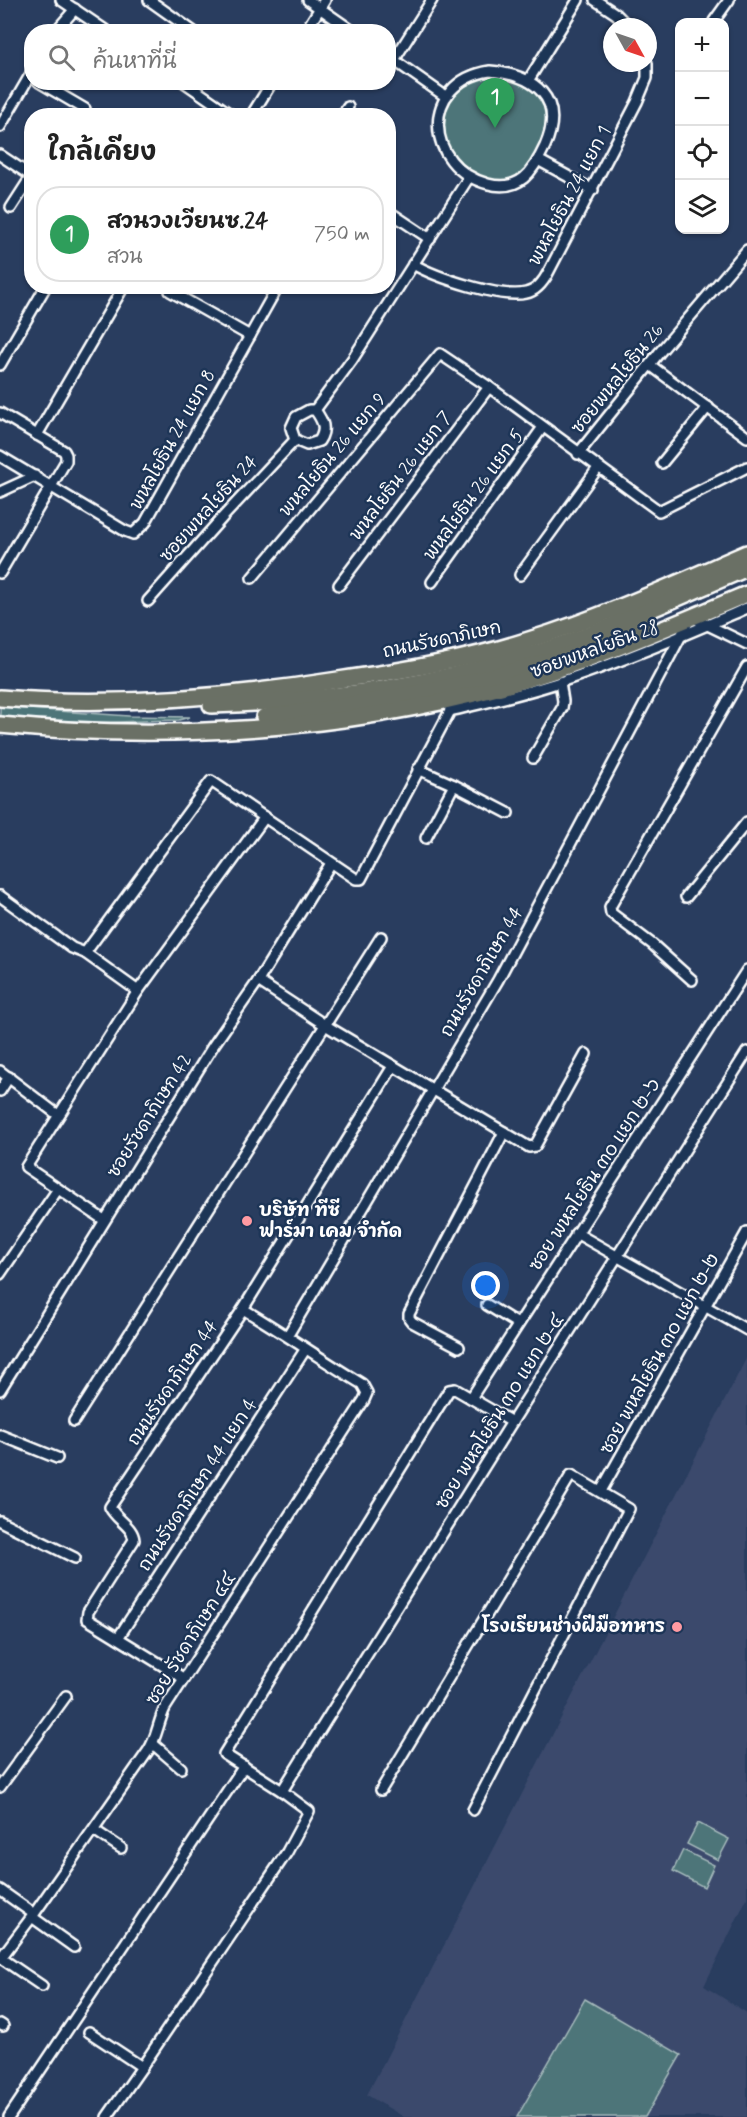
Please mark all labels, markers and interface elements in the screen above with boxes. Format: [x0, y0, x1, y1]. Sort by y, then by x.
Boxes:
north arrow [603, 18, 657, 72]
map controls [675, 18, 729, 234]
button: + [675, 18, 729, 72]
search box [24, 24, 396, 90]
icon: search [45, 41, 78, 74]
text: ค้นหาที่นี่ [93, 48, 177, 76]
button: − [675, 72, 729, 126]
pin: 1 [476, 78, 514, 128]
street label: พหลโยธิน 24 แยก 1 [521, 121, 617, 270]
button: locate [675, 126, 729, 180]
text: ใกล้เคียง [48, 136, 156, 170]
button: layers [675, 180, 729, 234]
text: สวนวงเวียนซ.24 [107, 208, 268, 236]
text: 1 [65, 221, 74, 248]
text: 750 m [314, 221, 370, 248]
text: สวน [107, 244, 143, 271]
street label: ซอยพหลโยธิน 26 [565, 318, 670, 439]
street label: พหลโยธิน 24 แยก 8 [123, 365, 222, 514]
street label: พหลโยธิน 26 แยก 9 [273, 387, 392, 522]
street label: พหลโยธิน 26 แยก 7 [343, 405, 458, 546]
street label: พหลโยธิน 26 แยก 5 [417, 423, 530, 565]
street label: ซอยพหลโยธิน 24 [153, 449, 263, 568]
street label: ซอยพหลโยธิน 28 [527, 614, 663, 684]
street label: ถนนรัชดาภิเษก [381, 616, 503, 664]
street label: ถนนรัชดาภิเษก 44 [435, 903, 529, 1041]
street label: ซอยรัชดาภิเษก 42 [102, 1049, 198, 1183]
street label: ซอย พหลโยธิน ๓๐ แยก ๒-๖ [522, 1073, 666, 1276]
place label: บริษัท ทีซี ฟาร์มา เคม จำกัด [259, 1198, 402, 1244]
marker: บริษัท ทีซี ฟาร์มา เคม จำกัด [240, 1214, 254, 1228]
street label: ซอย พหลโยธิน ๓๐ แยก ๒-๒ [593, 1248, 725, 1459]
your location [471, 1271, 500, 1300]
street label: ซอย พหลโยธิน ๓๐ แยก ๒-๔ [428, 1308, 570, 1514]
street label: ถนนรัชดาภิเษก 44 [122, 1316, 224, 1450]
street label: ถนนรัชดาภิเษก 44 แยก 4 [133, 1394, 263, 1576]
street label: ซอย รัชดาภิเษก ๔๔ [141, 1568, 242, 1710]
place label: โรงเรียนช่างฝีมือทหาร [481, 1614, 665, 1639]
marker: โรงเรียนช่างฝีมือทหาร [670, 1620, 684, 1634]

